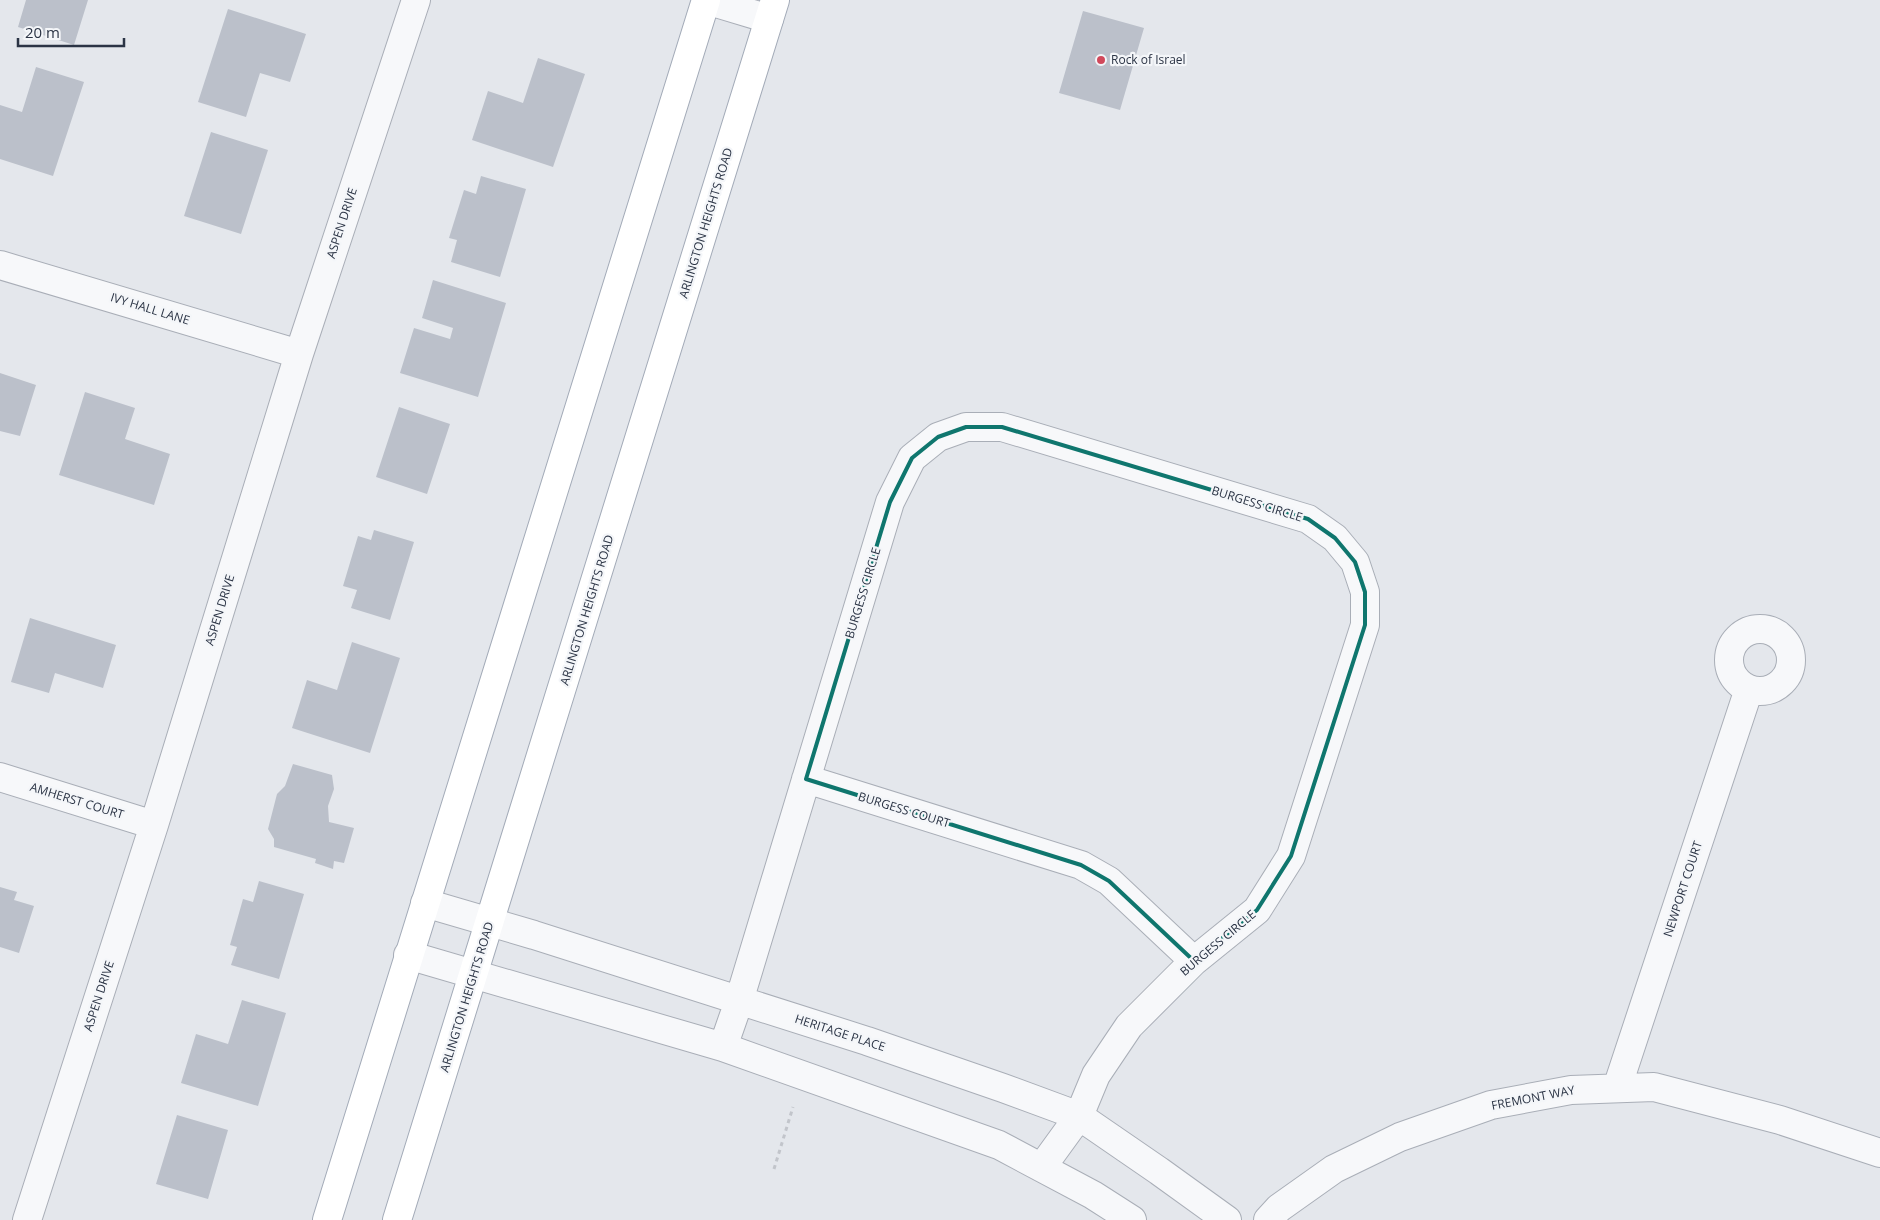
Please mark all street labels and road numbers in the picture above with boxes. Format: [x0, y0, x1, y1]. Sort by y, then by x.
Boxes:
street label: ARLINGTON HEIGHTS ROAD [675, 146, 736, 300]
street label: ASPEN DRIVE [322, 185, 361, 260]
street label: IVY HALL LANE [108, 288, 192, 329]
street label: BURGESS CIRCLE [1210, 482, 1305, 525]
street label: ARLINGTON HEIGHTS ROAD [556, 533, 617, 687]
street label: BURGESS CIRCLE [841, 545, 884, 640]
street label: ASPEN DRIVE [201, 572, 238, 647]
street label: AMHERST COURT [28, 778, 127, 823]
street label: BURGESS COURT [856, 787, 953, 832]
street label: NEWPORT COURT [1659, 838, 1706, 939]
street label: BURGESS CIRCLE [1176, 906, 1259, 979]
street label: ARLINGTON HEIGHTS ROAD [436, 920, 497, 1074]
street label: ASPEN DRIVE [79, 958, 118, 1033]
street label: HERITAGE PLACE [793, 1010, 888, 1055]
street label: FREMONT WAY [1490, 1081, 1576, 1114]

